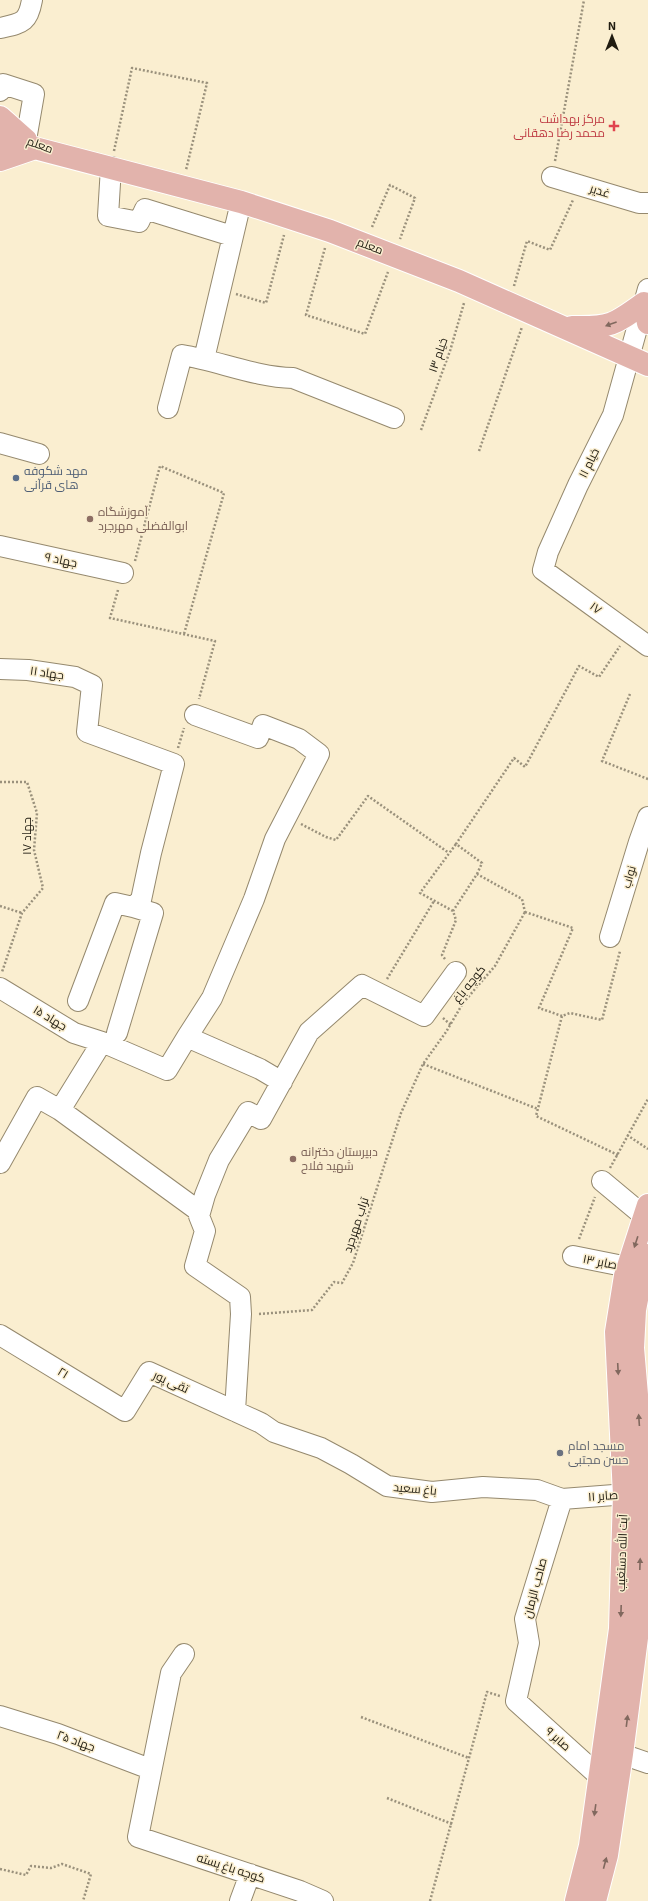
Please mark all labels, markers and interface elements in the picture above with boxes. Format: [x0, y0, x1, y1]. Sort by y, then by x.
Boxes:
north arrow [592, 16, 632, 56]
text: N [608, 19, 616, 32]
place label: مرکز بهداشت محمد رضا دهقانی [513, 111, 605, 140]
marker: مرکز بهداشت محمد رضا دهقانی [608, 120, 620, 132]
street label: معلم [25, 133, 55, 157]
street label: غدیر [587, 180, 612, 201]
street label: معلم [355, 234, 385, 258]
one-way arrow [605, 321, 617, 327]
street label: خیام ۱۳ [425, 335, 451, 375]
street label: خیام ۱۱ [575, 445, 603, 481]
place label: مهد شکوفه های قرآنی [24, 463, 88, 492]
marker: مهد شکوفه های قرآنی [11, 473, 21, 483]
place label: آموزشگاه ابوالفضلی مهرجرد [98, 504, 188, 533]
marker: آموزشگاه ابوالفضلی مهرجرد [85, 514, 95, 524]
street label: جهاد ۹ [43, 549, 79, 570]
street label: ۱۷ [588, 598, 606, 616]
street label: جهاد ۱۱ [29, 663, 65, 682]
street label: جهاد ۱۷ [19, 817, 34, 855]
street label: نواب [618, 864, 639, 890]
street label: کوچه باغ [449, 962, 490, 1007]
street label: جهاد ۱۵ [31, 1002, 70, 1033]
place label: دبیرستان دخترانه شهید فلاح [301, 1144, 378, 1174]
marker: دبیرستان دخترانه شهید فلاح [288, 1154, 298, 1164]
street label: تراب مهرجرد [340, 1194, 372, 1254]
one-way arrow [633, 1236, 639, 1248]
street label: صابر ۱۳ [582, 1251, 619, 1272]
one-way arrow [615, 1363, 621, 1376]
street label: ۲۱ [56, 1364, 71, 1381]
street label: تقی پور [149, 1367, 192, 1398]
one-way arrow [635, 1414, 642, 1426]
place label: مسجد امام حسن مجتبی [568, 1438, 628, 1467]
marker: مسجد امام حسن مجتبی [555, 1448, 565, 1458]
street label: باغ سعید [393, 1479, 437, 1499]
street label: صابر ۱۱ [587, 1487, 619, 1504]
street label: آیت الله دستغیب [613, 1513, 630, 1592]
street label: صاحب الزمان [519, 1556, 550, 1620]
one-way arrow [637, 1557, 643, 1570]
one-way arrow [617, 1605, 624, 1617]
one-way arrow [624, 1715, 630, 1727]
street label: صابر ۹ [542, 1723, 574, 1754]
street label: جهاد ۲۵ [55, 1727, 97, 1754]
one-way arrow [592, 1803, 598, 1816]
street label: کوچه باغ پسته [195, 1849, 267, 1887]
one-way arrow [602, 1857, 608, 1869]

